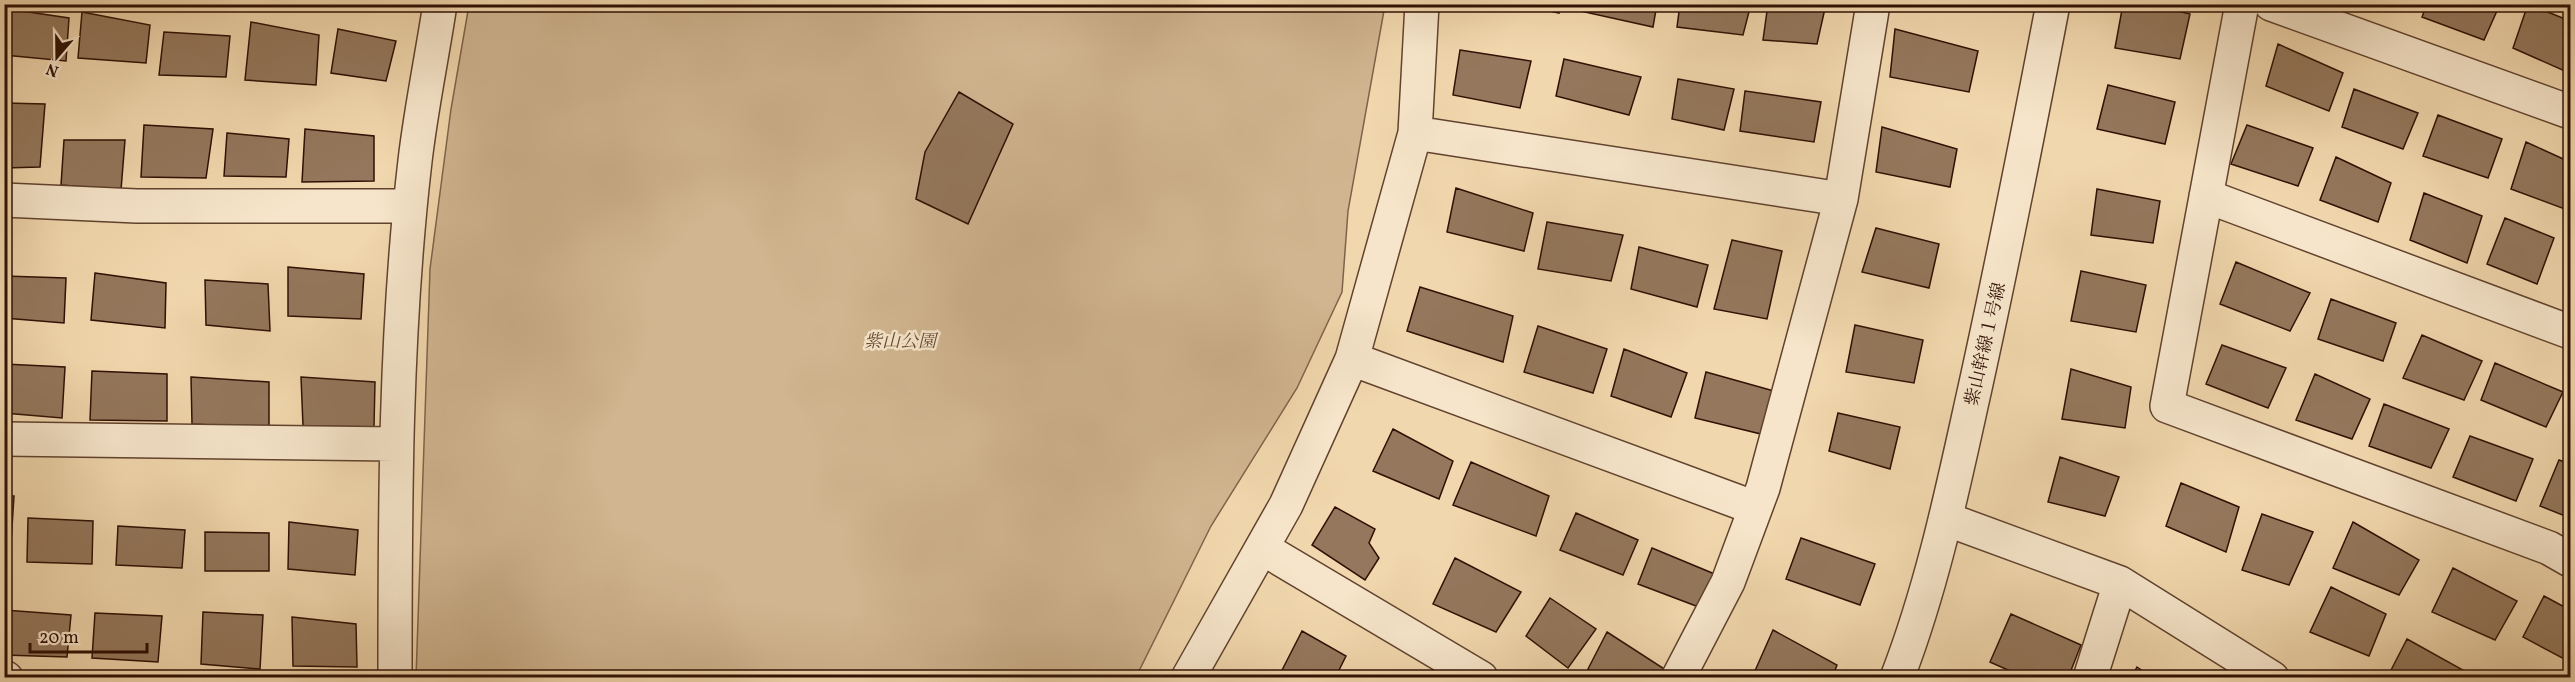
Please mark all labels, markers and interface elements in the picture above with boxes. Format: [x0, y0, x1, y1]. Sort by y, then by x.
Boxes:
north arrow [27, 27, 87, 87]
text: N [43, 57, 62, 82]
street label: 紫山幹線１号線 [1960, 280, 2013, 409]
park label: 紫山公園 [864, 330, 939, 355]
scale bar [30, 616, 147, 654]
text: 20 m [39, 626, 79, 651]

